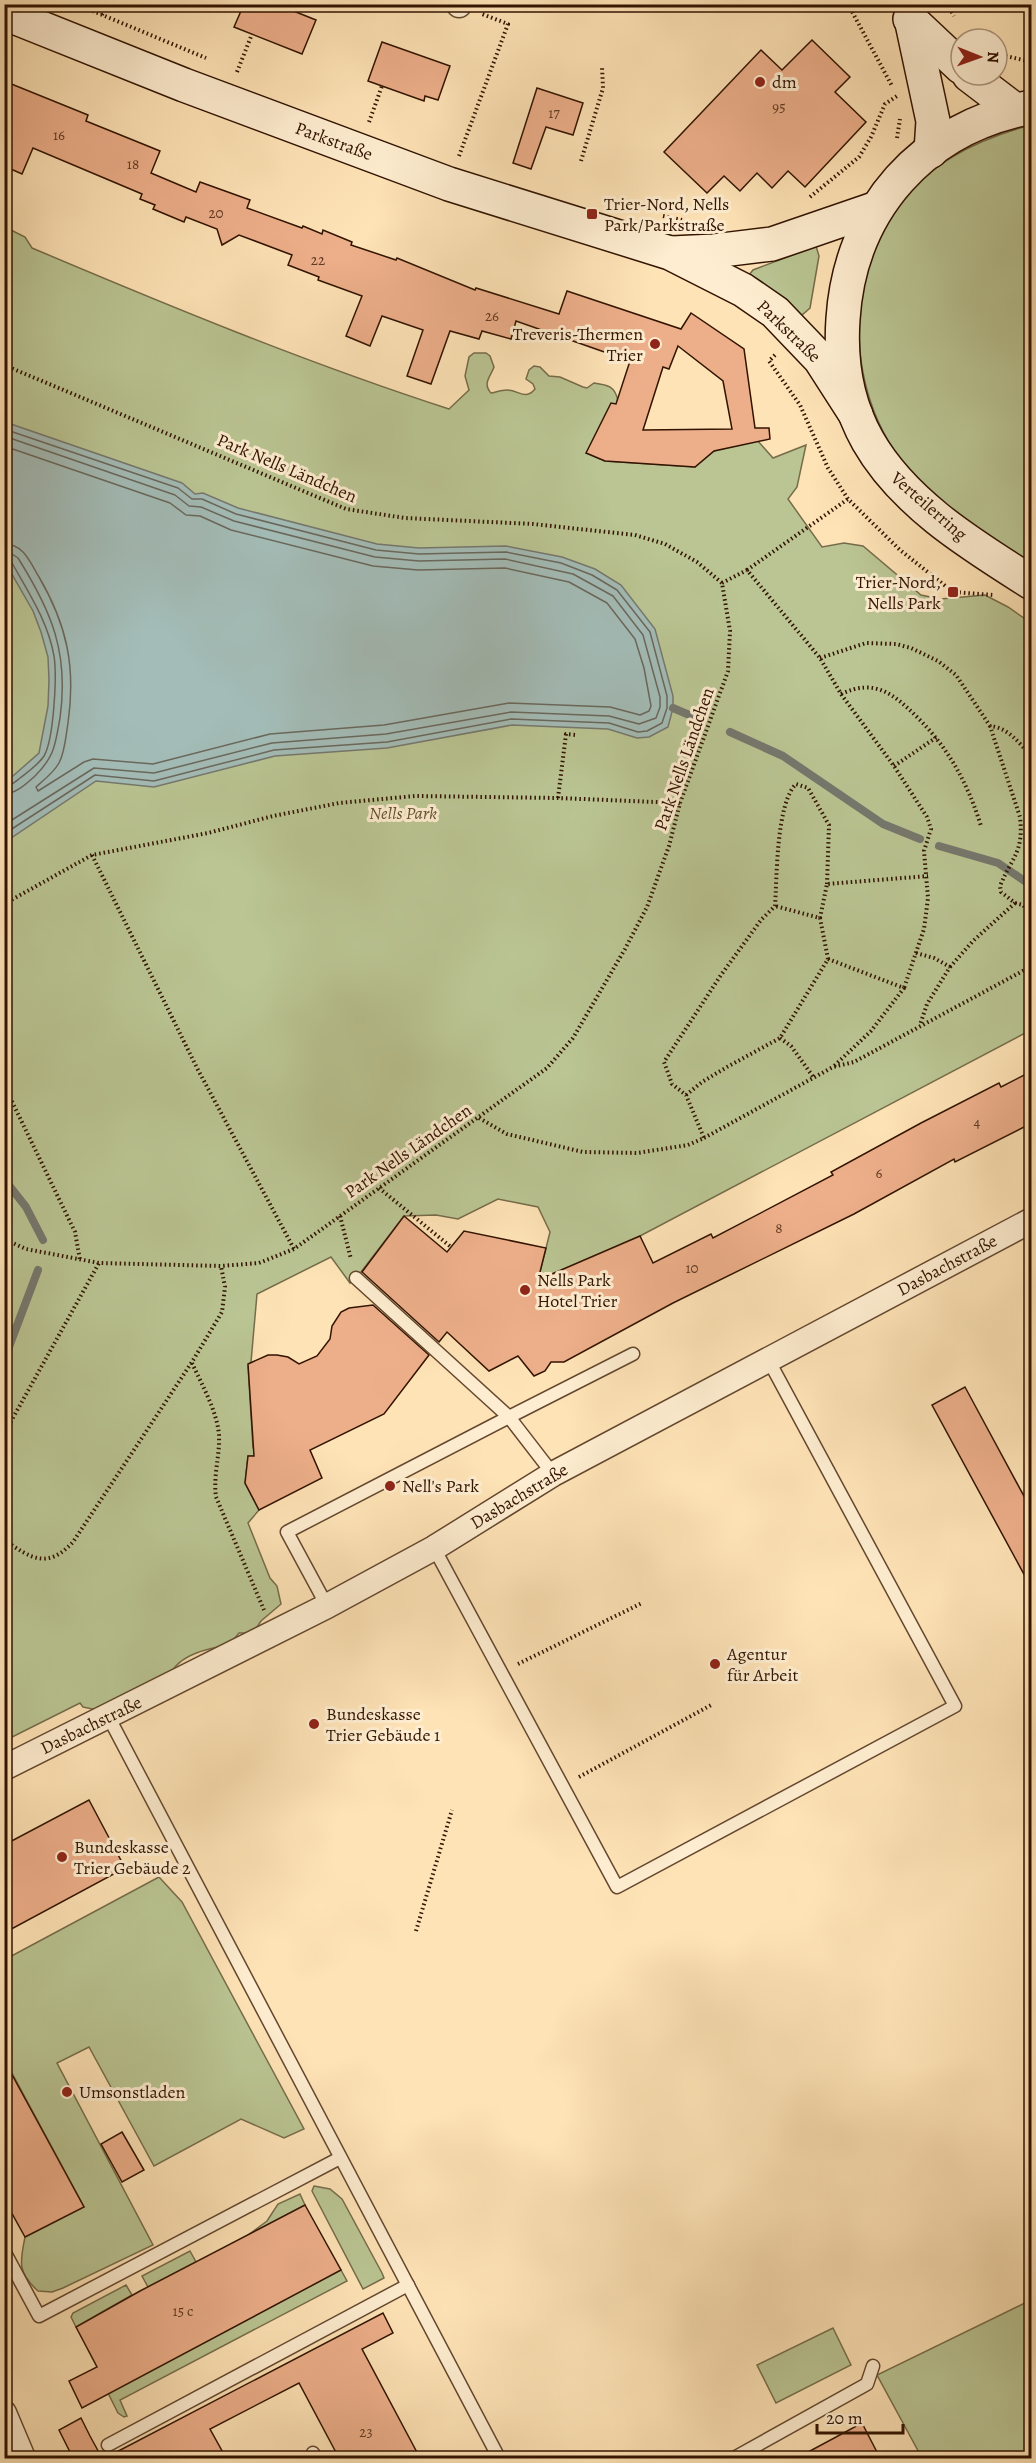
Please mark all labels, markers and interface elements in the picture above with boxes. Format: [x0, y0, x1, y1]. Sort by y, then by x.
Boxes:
north arrow [949, 27, 1009, 87]
text: N [982, 51, 1004, 64]
place label: dm [772, 70, 797, 94]
marker: dm [753, 75, 767, 89]
house number: 95 [772, 97, 786, 117]
house number: 17 [548, 103, 560, 123]
street label: Parkstraße [292, 116, 376, 166]
house number: 16 [53, 125, 65, 145]
house number: 18 [127, 154, 139, 174]
place label: Trier-Nord, Nells Park/Parkstraße [604, 192, 729, 237]
house number: 20 [208, 203, 224, 223]
marker: Trier-Nord, Nells Park/Parkstraße [585, 207, 599, 221]
house number: 22 [311, 250, 325, 270]
street label: Parkstraße [752, 294, 826, 368]
house number: 26 [485, 306, 499, 326]
place label: Treveris-Thermen Trier [513, 322, 643, 367]
marker: Treveris-Thermen Trier [648, 337, 662, 351]
street label: Park Nells Ländchen [213, 428, 361, 508]
street label: Verteilerring [885, 465, 972, 546]
place label: Trier-Nord, Nells Park [856, 570, 941, 615]
marker: Trier-Nord, Nells Park [946, 585, 960, 599]
street label: Park Nells Ländchen [648, 684, 720, 834]
park label: Nells Park [369, 801, 437, 825]
street label: Park Nells Ländchen [340, 1098, 476, 1204]
house number: 4 [974, 1112, 981, 1132]
house number: 6 [876, 1163, 883, 1183]
house number: 8 [775, 1218, 783, 1238]
street label: Dasbachstraße [893, 1229, 1001, 1301]
house number: 10 [685, 1258, 699, 1278]
place label: Nells Park Hotel Trier [537, 1268, 617, 1313]
marker: Nells Park Hotel Trier [518, 1283, 532, 1297]
street label: Dasbachstraße [466, 1457, 572, 1535]
place label: Nell's Park [402, 1474, 479, 1498]
marker: Nell's Park [383, 1479, 397, 1493]
place label: Agentur für Arbeit [726, 1642, 798, 1687]
marker: Agentur für Arbeit [708, 1657, 722, 1671]
street label: Dasbachstraße [36, 1690, 146, 1760]
place label: Bundeskasse Trier Gebäude 1 [326, 1702, 440, 1747]
marker: Bundeskasse Trier Gebäude 1 [307, 1717, 321, 1731]
place label: Bundeskasse Trier Gebäude 2 [74, 1835, 191, 1880]
marker: Bundeskasse Trier Gebäude 2 [55, 1850, 69, 1864]
place label: Umsonstladen [79, 2080, 186, 2104]
marker: Umsonstladen [60, 2085, 74, 2099]
house number: 15 c [173, 2301, 193, 2321]
scale bar [817, 2397, 902, 2435]
text: 20 m [826, 2406, 863, 2430]
house number: 23 [359, 2422, 373, 2442]

